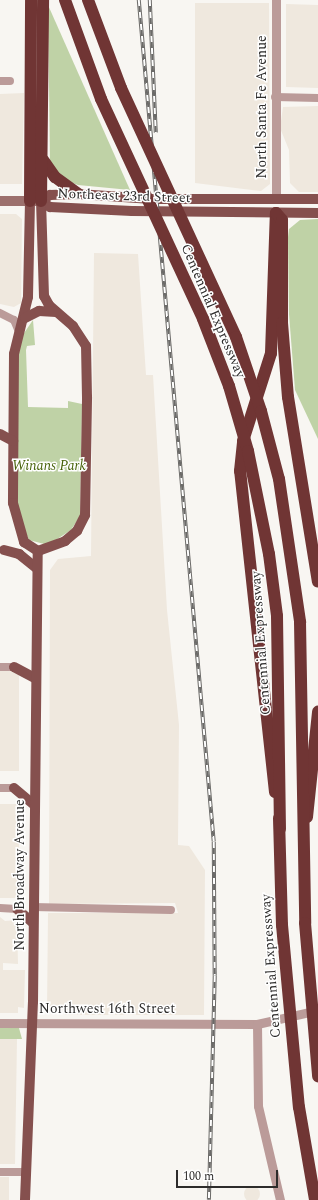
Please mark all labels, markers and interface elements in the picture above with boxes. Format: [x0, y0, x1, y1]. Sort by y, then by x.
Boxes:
street label: North Santa Fe Avenue [254, 35, 270, 179]
street label: Northeast 23rd Street [57, 185, 191, 207]
street label: Centennial Expressway [177, 241, 249, 381]
park label: Winans Park [12, 458, 86, 474]
street label: Centennial Expressway [248, 571, 274, 715]
street label: North Broadway Avenue [12, 799, 28, 951]
street label: Centennial Expressway [258, 894, 284, 1038]
street label: Northwest 16th Street [39, 1001, 175, 1017]
scale bar [178, 1162, 280, 1188]
text: 100 m [183, 1167, 214, 1186]

